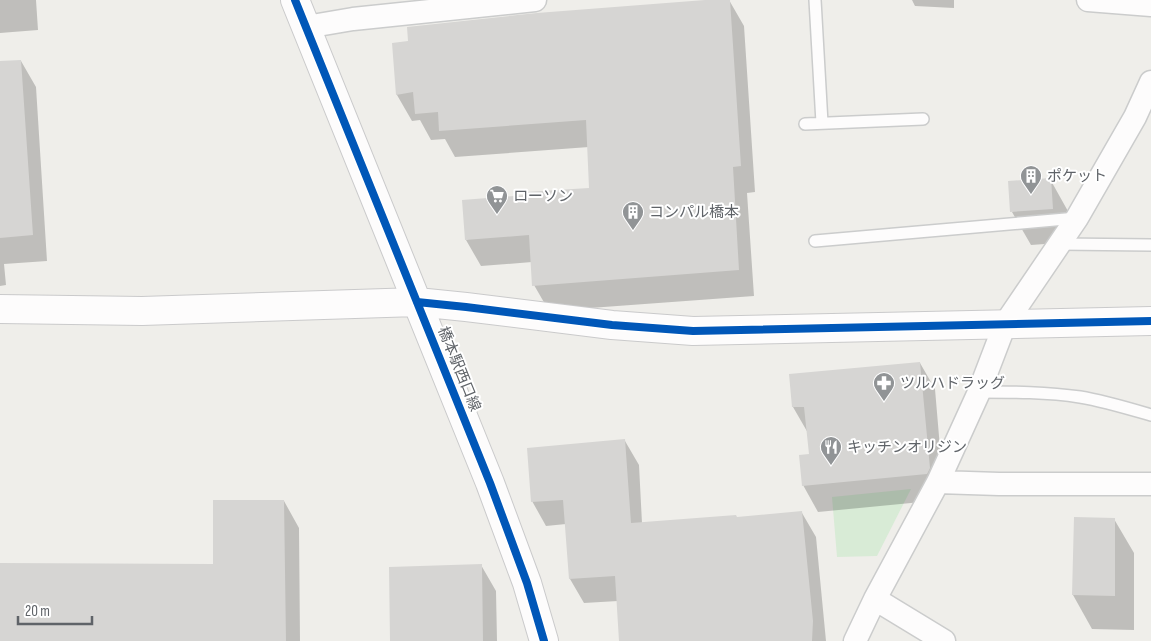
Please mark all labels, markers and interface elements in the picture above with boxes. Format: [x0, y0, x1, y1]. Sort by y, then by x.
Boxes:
building icon: ポケット [1019, 164, 1043, 195]
place label: ポケット [1047, 167, 1107, 186]
supermarket icon: ローソン [485, 184, 509, 215]
place label: ローソン [513, 187, 573, 206]
building icon: コンパル橋本 [621, 200, 645, 231]
place label: コンパル橋本 [649, 203, 739, 222]
street label: 橋本駅西口線 [433, 324, 485, 414]
pharmacy icon: ツルハドラッグ [872, 371, 896, 402]
place label: ツルハドラッグ [900, 374, 1005, 393]
restaurant icon: キッチンオリジン [819, 435, 843, 466]
place label: キッチンオリジン [847, 438, 967, 457]
scale bar [18, 594, 91, 626]
text: 20 m [25, 602, 50, 621]

